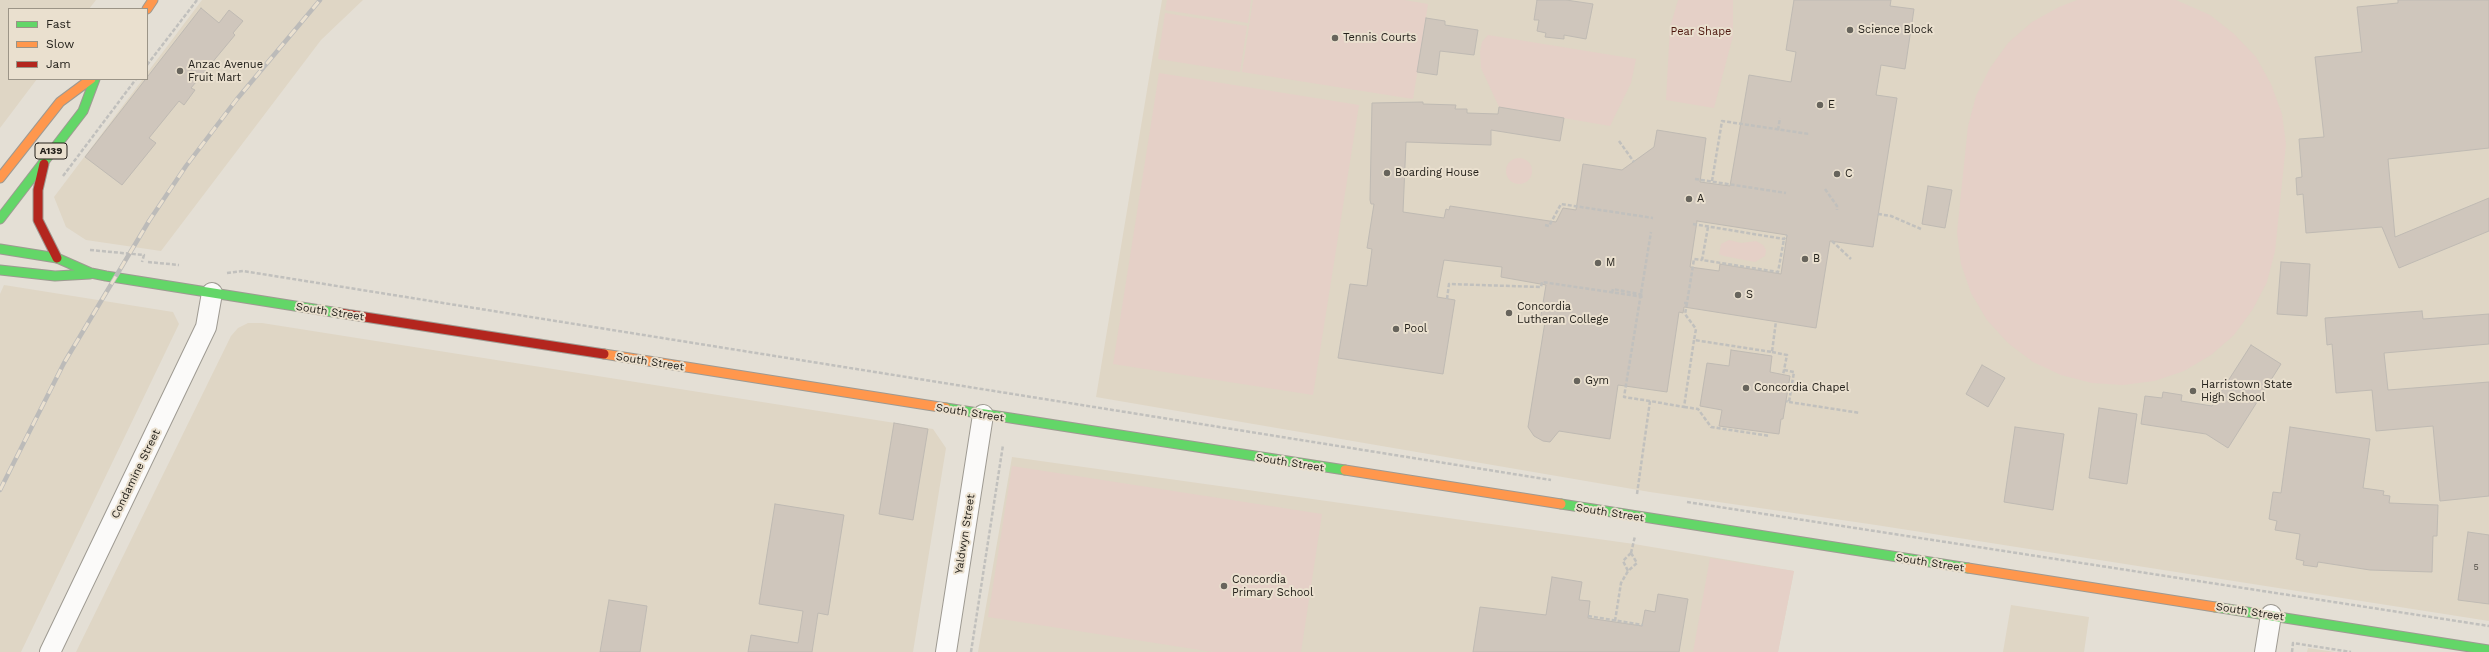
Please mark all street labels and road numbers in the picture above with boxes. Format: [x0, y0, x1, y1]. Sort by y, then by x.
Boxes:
road number: A139 [35, 143, 67, 159]
street label: South Street [295, 300, 365, 324]
street label: South Street [615, 350, 685, 374]
street label: South Street [935, 401, 1005, 425]
street label: Condamine Street [109, 427, 163, 521]
street label: South Street [1255, 451, 1325, 475]
street label: Yaldwyn Street [952, 493, 978, 575]
street label: South Street [1575, 501, 1645, 525]
street label: South Street [1895, 551, 1965, 575]
street label: South Street [2215, 600, 2285, 624]

